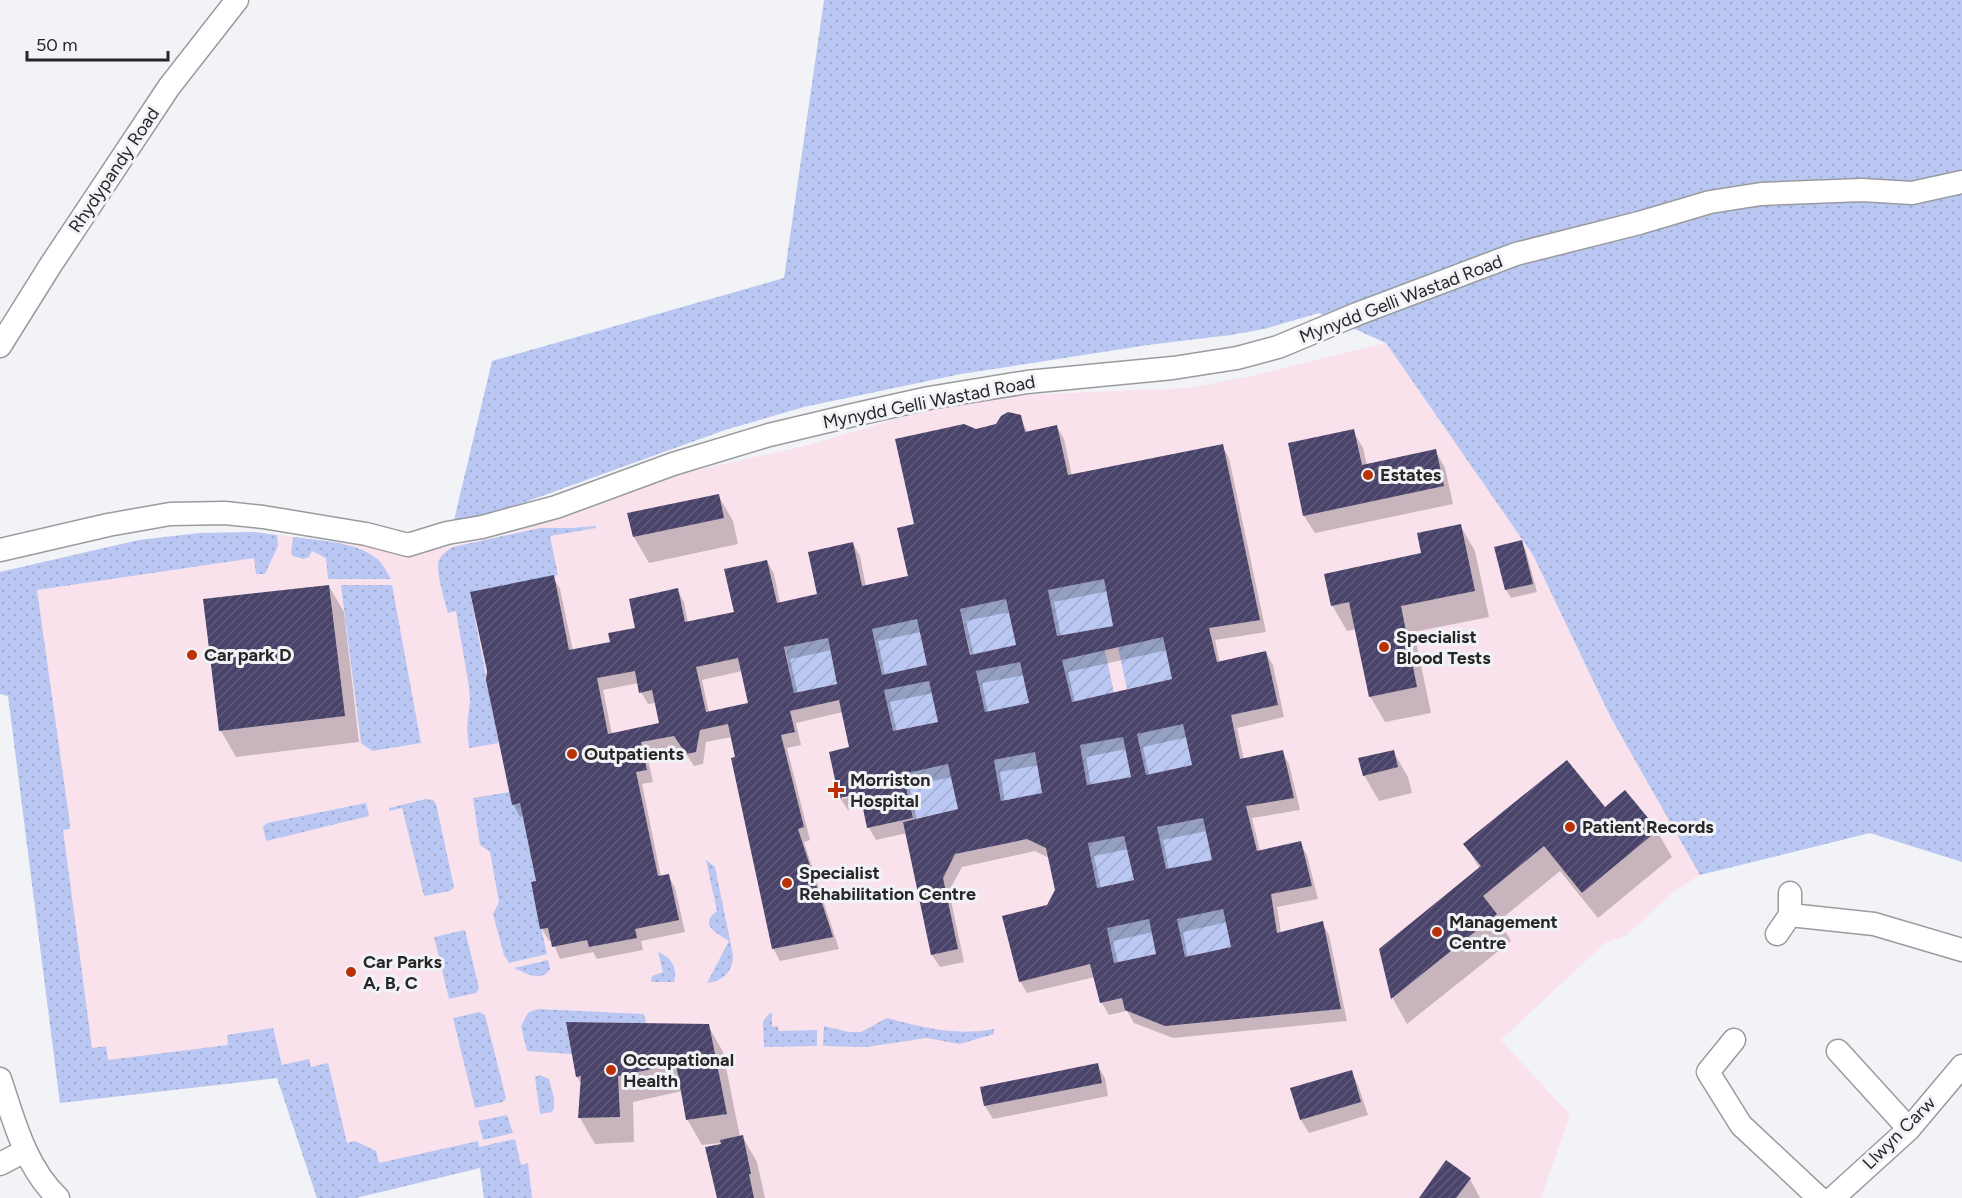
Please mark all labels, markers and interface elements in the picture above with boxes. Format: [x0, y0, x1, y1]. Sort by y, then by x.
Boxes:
scale bar [27, 24, 168, 62]
text: 50 m [36, 34, 78, 56]
street label: Rhydypandy Road [64, 103, 164, 237]
street label: Mynydd Gelli Wastad Road [1296, 250, 1506, 348]
street label: Mynydd Gelli Wastad Road [821, 371, 1037, 433]
place label: Estates [1380, 464, 1442, 486]
marker: Estates [1361, 468, 1375, 482]
place label: Specialist Blood Tests [1396, 626, 1491, 669]
marker: Specialist Blood Tests [1377, 640, 1391, 654]
place label: Car park D [204, 644, 292, 666]
marker: Car park D [185, 648, 199, 662]
place label: Outpatients [584, 743, 684, 765]
marker: Outpatients [565, 747, 579, 761]
place label: Morriston Hospital [850, 769, 930, 812]
marker: Morriston Hospital [827, 781, 845, 799]
place label: Patient Records [1582, 816, 1714, 838]
marker: Patient Records [1563, 820, 1577, 834]
place label: Specialist Rehabilitation Centre [799, 862, 976, 905]
marker: Specialist Rehabilitation Centre [780, 876, 794, 890]
place label: Management Centre [1449, 911, 1558, 954]
marker: Management Centre [1430, 925, 1444, 939]
place label: Car Parks A, B, C [363, 951, 443, 994]
marker: Car Parks A, B, C [344, 965, 358, 979]
place label: Occupational Health [623, 1049, 734, 1092]
marker: Occupational Health [604, 1063, 618, 1077]
street label: Llwyn Carw [1858, 1092, 1940, 1174]

